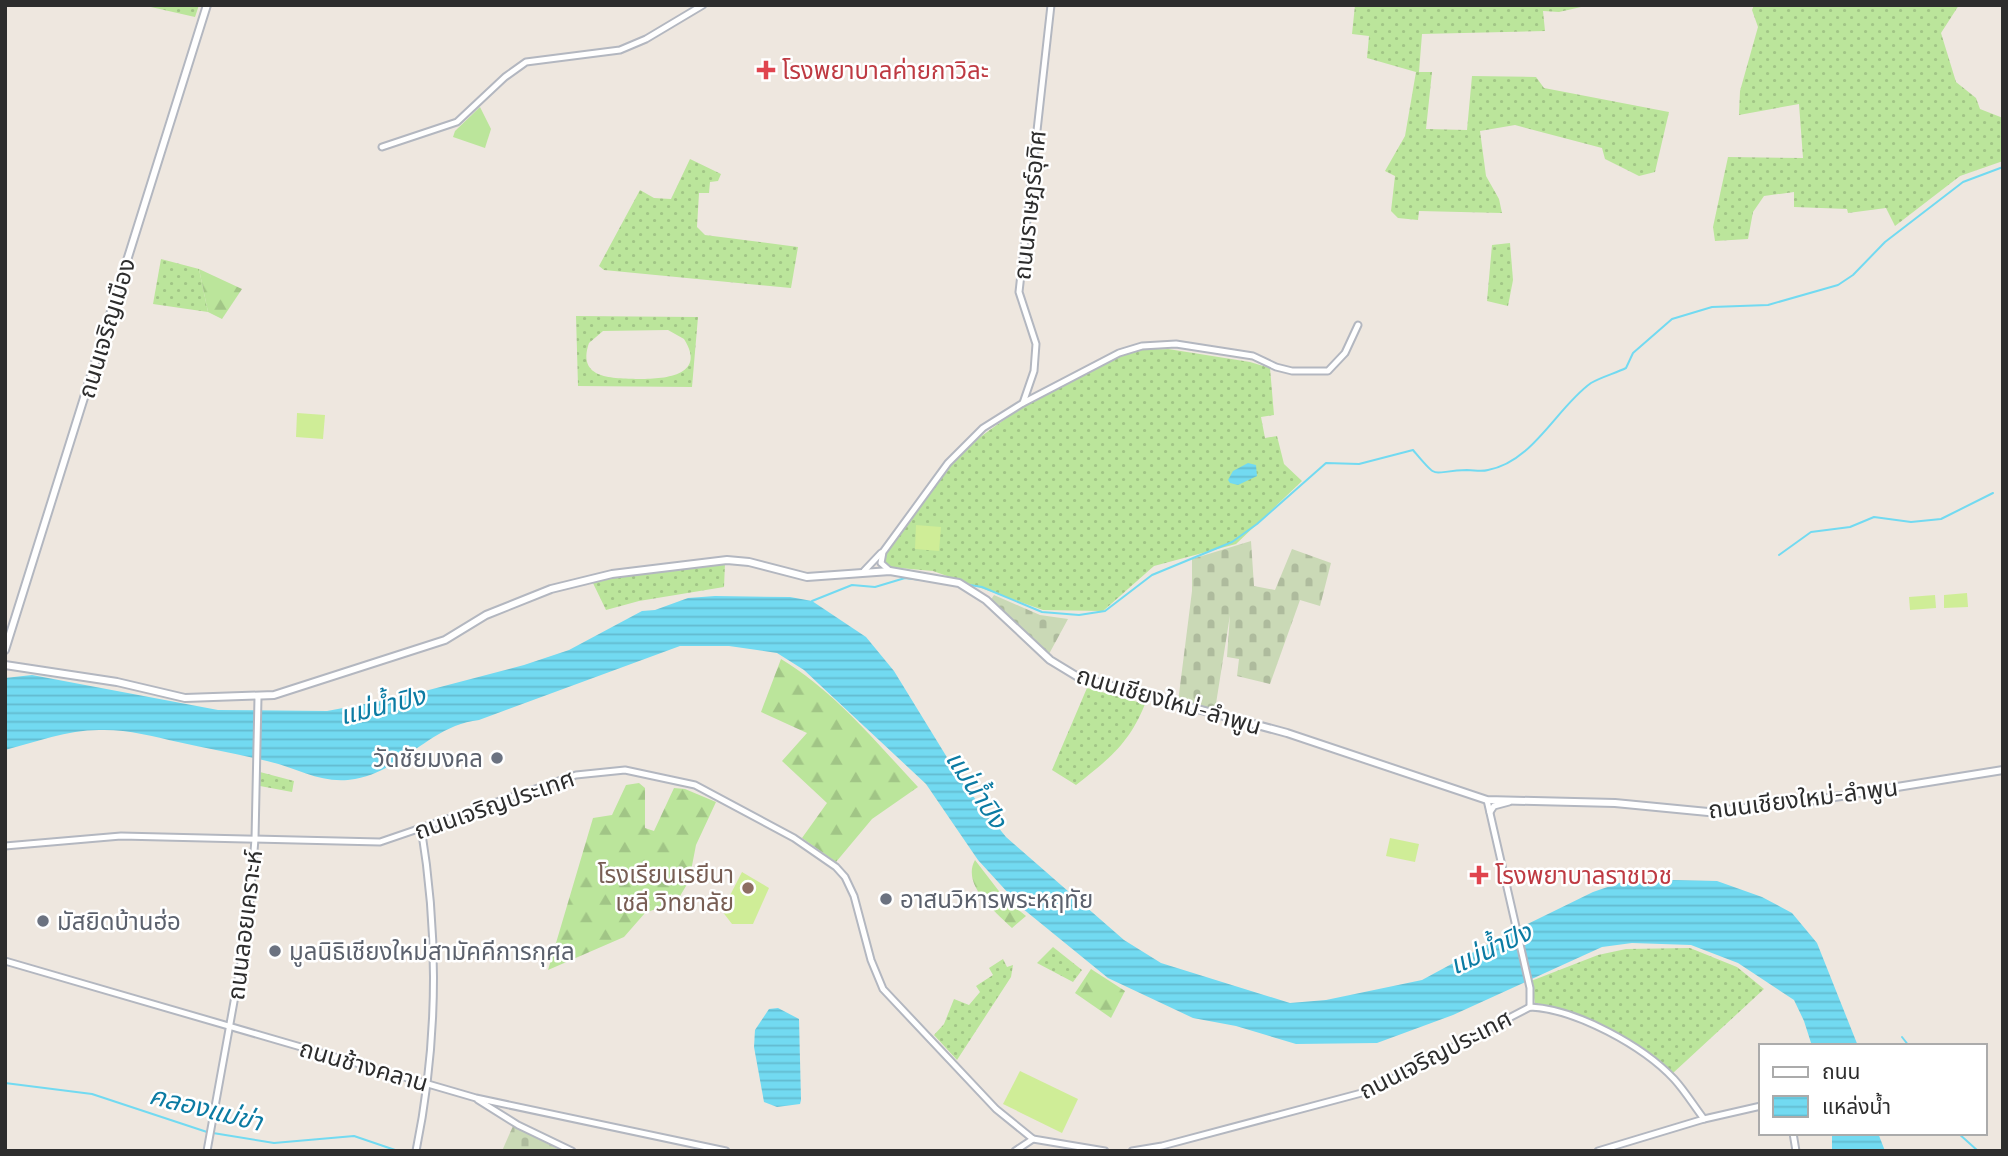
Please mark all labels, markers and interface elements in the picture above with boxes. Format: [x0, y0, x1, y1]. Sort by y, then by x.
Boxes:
place label: โรงพยาบาลค่ายกาวิละ [782, 55, 989, 85]
marker: โรงพยาบาลค่ายกาวิละ [756, 60, 776, 80]
street label: ถนนราษฎร์อุทิศ [1006, 129, 1053, 281]
street label: ถนนเจริญเมือง [70, 254, 142, 402]
street label: ถนนเชียงใหม่-ลำพูน [1073, 659, 1265, 742]
water label: แม่น้ำปิง [336, 677, 429, 732]
place label: วัดชัยมงคล [373, 743, 483, 773]
water label: แม่น้ำปิง [939, 743, 1016, 835]
marker: วัดชัยมงคล [489, 750, 505, 766]
street label: ถนนเจริญประเทศ [410, 763, 578, 845]
street label: ถนนเชียงใหม่-ลำพูน [1706, 771, 1900, 826]
street label: ถนนลอยเคราะห์ [220, 848, 268, 1002]
place label: โรงเรียนเรยีนา เชลี วิทยาลัย [597, 859, 734, 917]
place label: โรงพยาบาลราชเวช [1495, 860, 1672, 890]
marker: โรงพยาบาลราชเวช [1469, 865, 1489, 885]
marker: โรงเรียนเรยีนา เชลี วิทยาลัย [740, 880, 756, 896]
place label: อาสนวิหารพระหฤทัย [900, 884, 1093, 914]
marker: อาสนวิหารพระหฤทัย [878, 891, 894, 907]
place label: มัสยิดบ้านฮ่อ [57, 906, 181, 936]
marker: มัสยิดบ้านฮ่อ [35, 913, 51, 929]
water label: แม่น้ำปิง [1443, 913, 1537, 981]
place label: มูลนิธิเชียงใหม่สามัคคีการกุศล [289, 936, 575, 967]
marker: มูลนิธิเชียงใหม่สามัคคีการกุศล [267, 943, 283, 959]
street label: ถนนเจริญประเทศ [1353, 1003, 1517, 1105]
street label: ถนนช้างคลาน [296, 1032, 432, 1098]
legend [1759, 1044, 1987, 1135]
text: ถนน [1822, 1058, 1860, 1084]
water label: คลองแม่ข่า [146, 1078, 267, 1138]
text: แหล่งน้ำ [1822, 1092, 1891, 1119]

